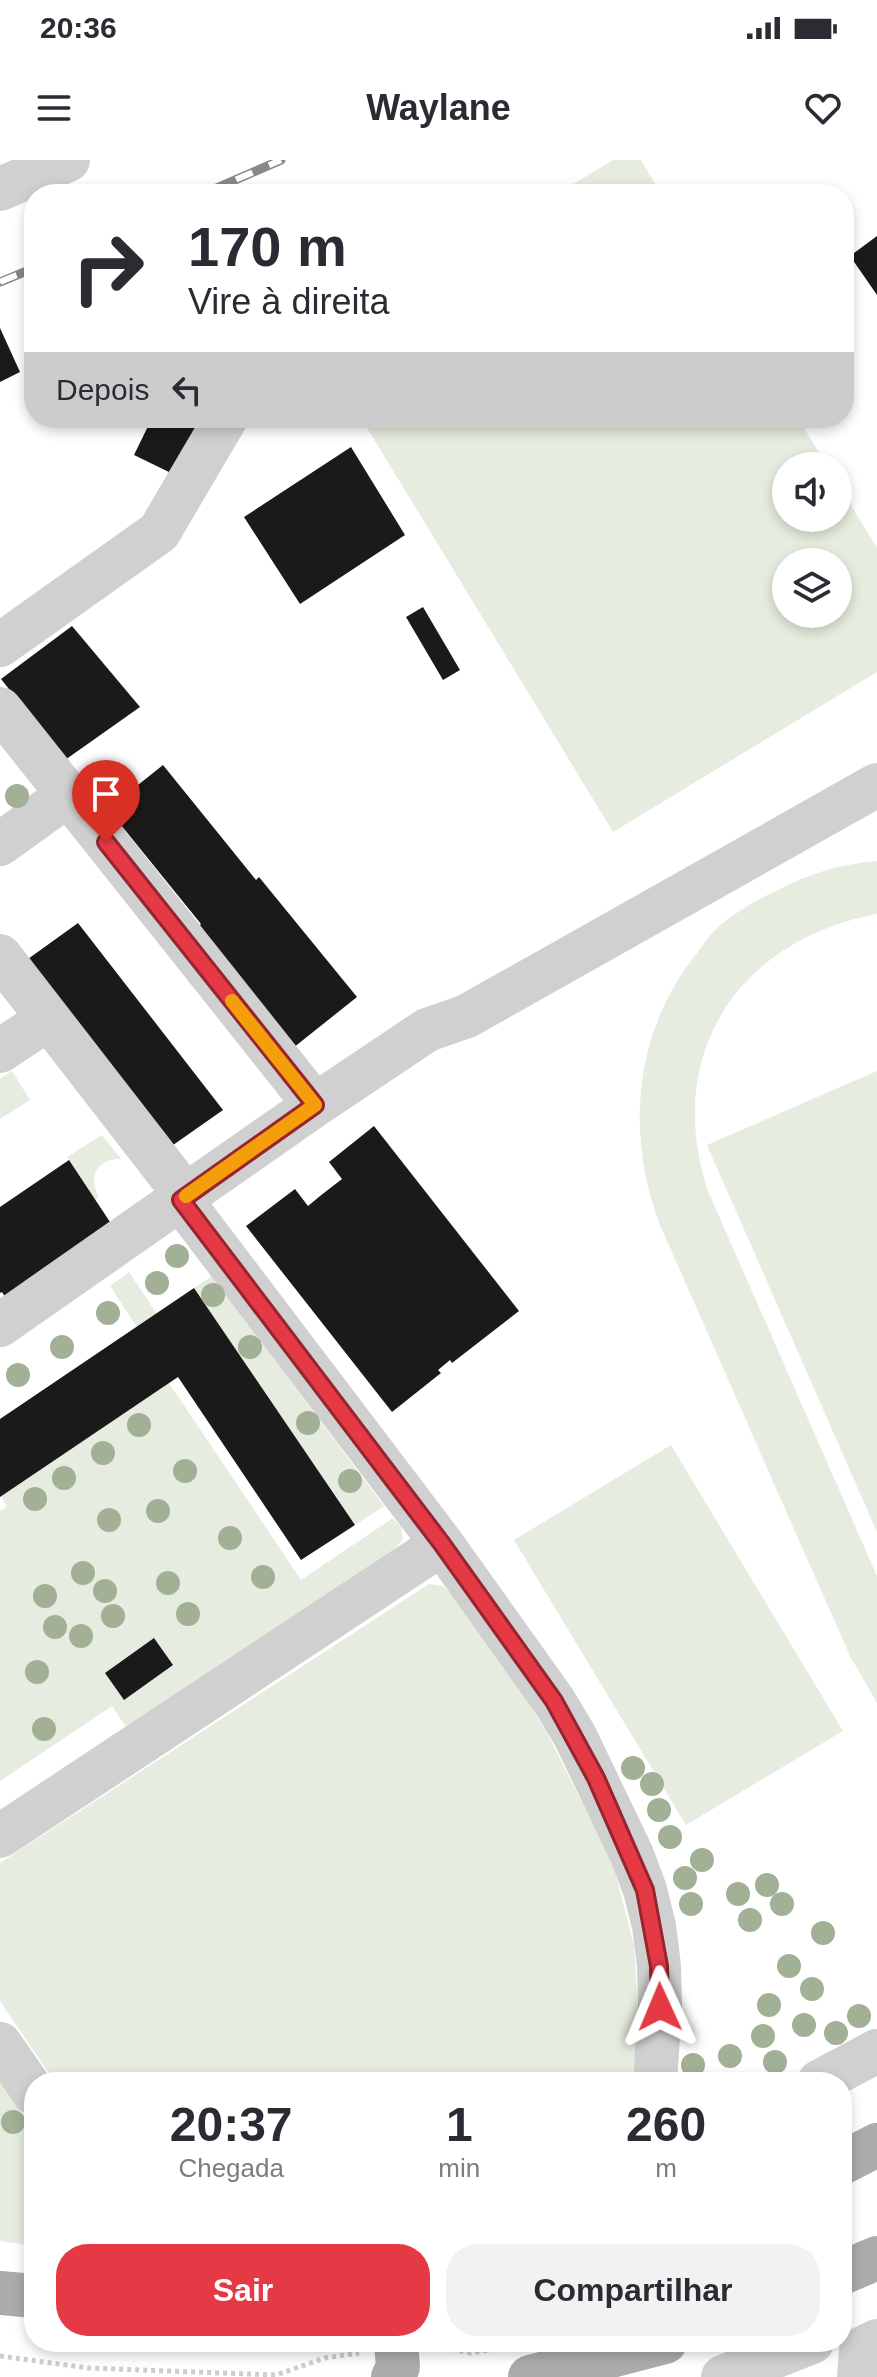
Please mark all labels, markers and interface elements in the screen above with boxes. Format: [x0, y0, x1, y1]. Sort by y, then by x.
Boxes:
text: 20:36 [40, 11, 117, 44]
icon: menu [32, 86, 76, 130]
icon: heart [801, 86, 845, 130]
text: Waylane [366, 87, 511, 128]
text: 170 m [188, 215, 347, 278]
icon: right [56, 216, 160, 320]
text: Vire à direita [188, 281, 389, 322]
icon: left [165, 368, 209, 412]
text: Depois [56, 373, 149, 406]
map controls [772, 452, 852, 628]
button: sound [772, 452, 852, 532]
button: layers [772, 548, 852, 628]
pin [72, 760, 140, 842]
icon: arrive [84, 772, 128, 816]
position arrow [618, 1965, 702, 2049]
text: 20:37 [170, 2098, 293, 2151]
text: 1 [446, 2098, 473, 2151]
text: 260 [626, 2098, 706, 2151]
text: Chegada [178, 2153, 284, 2183]
text: min [438, 2153, 480, 2183]
text: m [655, 2153, 677, 2183]
button: Sair [56, 2244, 430, 2336]
button: Compartilhar [446, 2244, 820, 2336]

